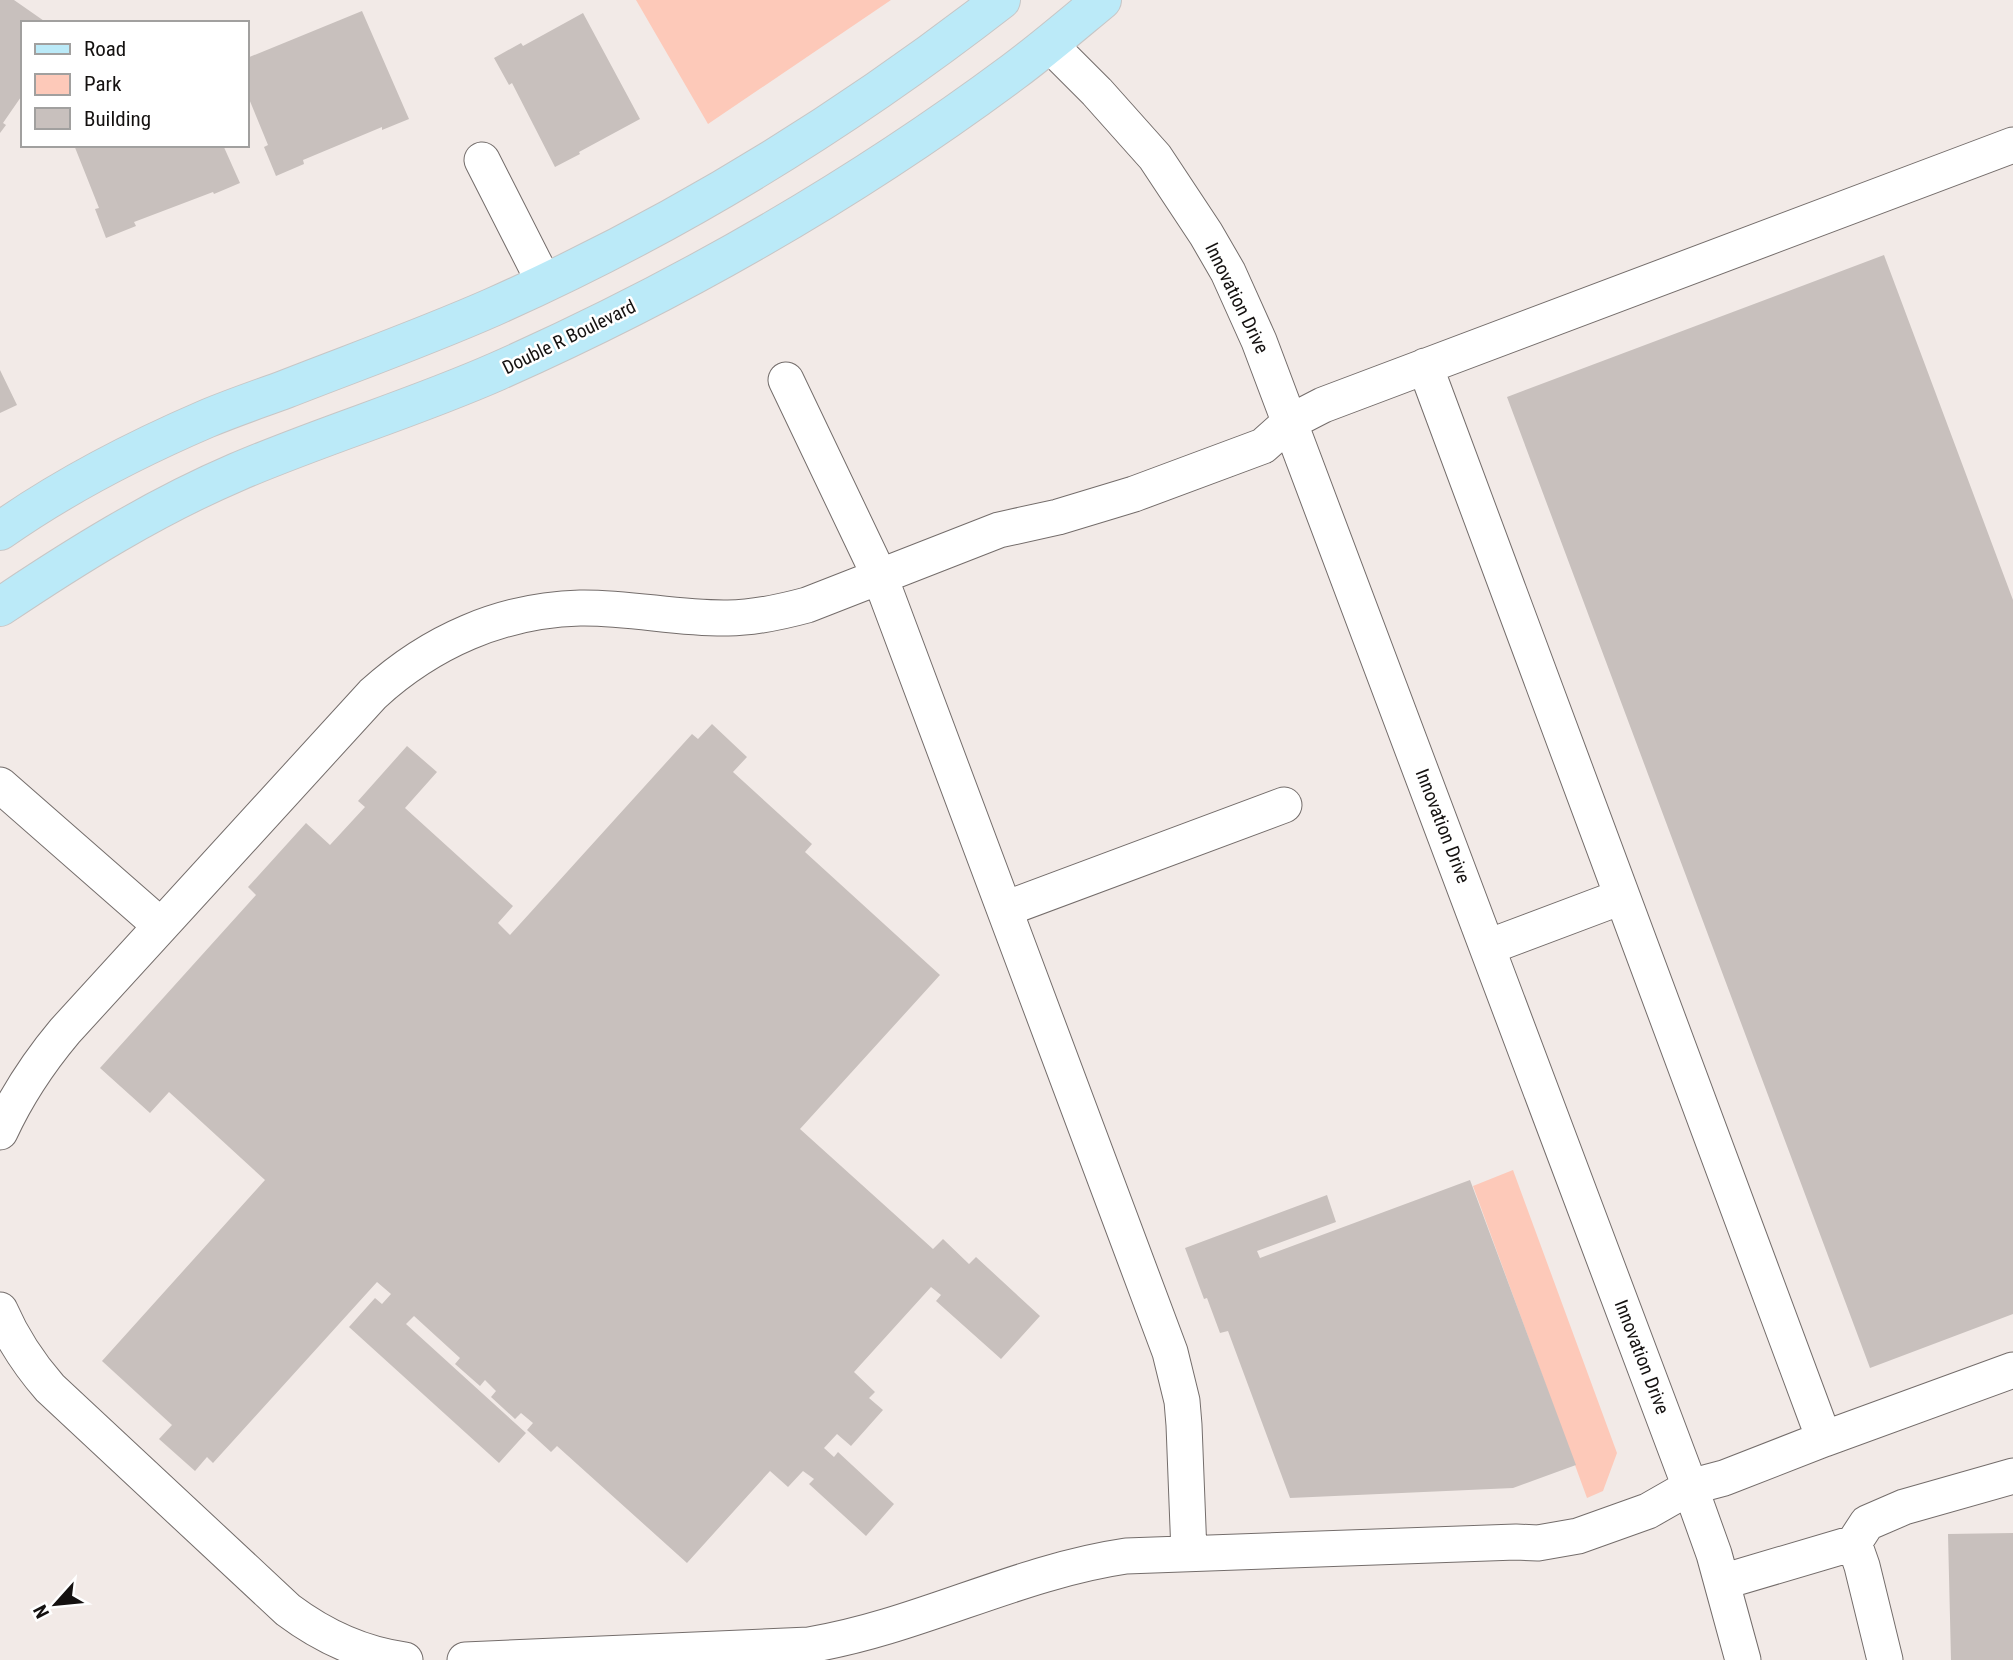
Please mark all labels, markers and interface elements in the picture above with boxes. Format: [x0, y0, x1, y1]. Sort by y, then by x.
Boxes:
legend [21, 21, 248, 147]
text: Road [84, 37, 126, 61]
text: Park [84, 72, 122, 96]
text: Building [84, 107, 151, 131]
street label: Innovation Drive [1200, 239, 1274, 357]
street label: Double R Boulevard [499, 295, 639, 379]
street label: Innovation Drive [1411, 766, 1475, 887]
street label: Innovation Drive [1610, 1297, 1674, 1418]
north arrow [21, 1569, 91, 1639]
text: N [28, 1601, 54, 1622]

